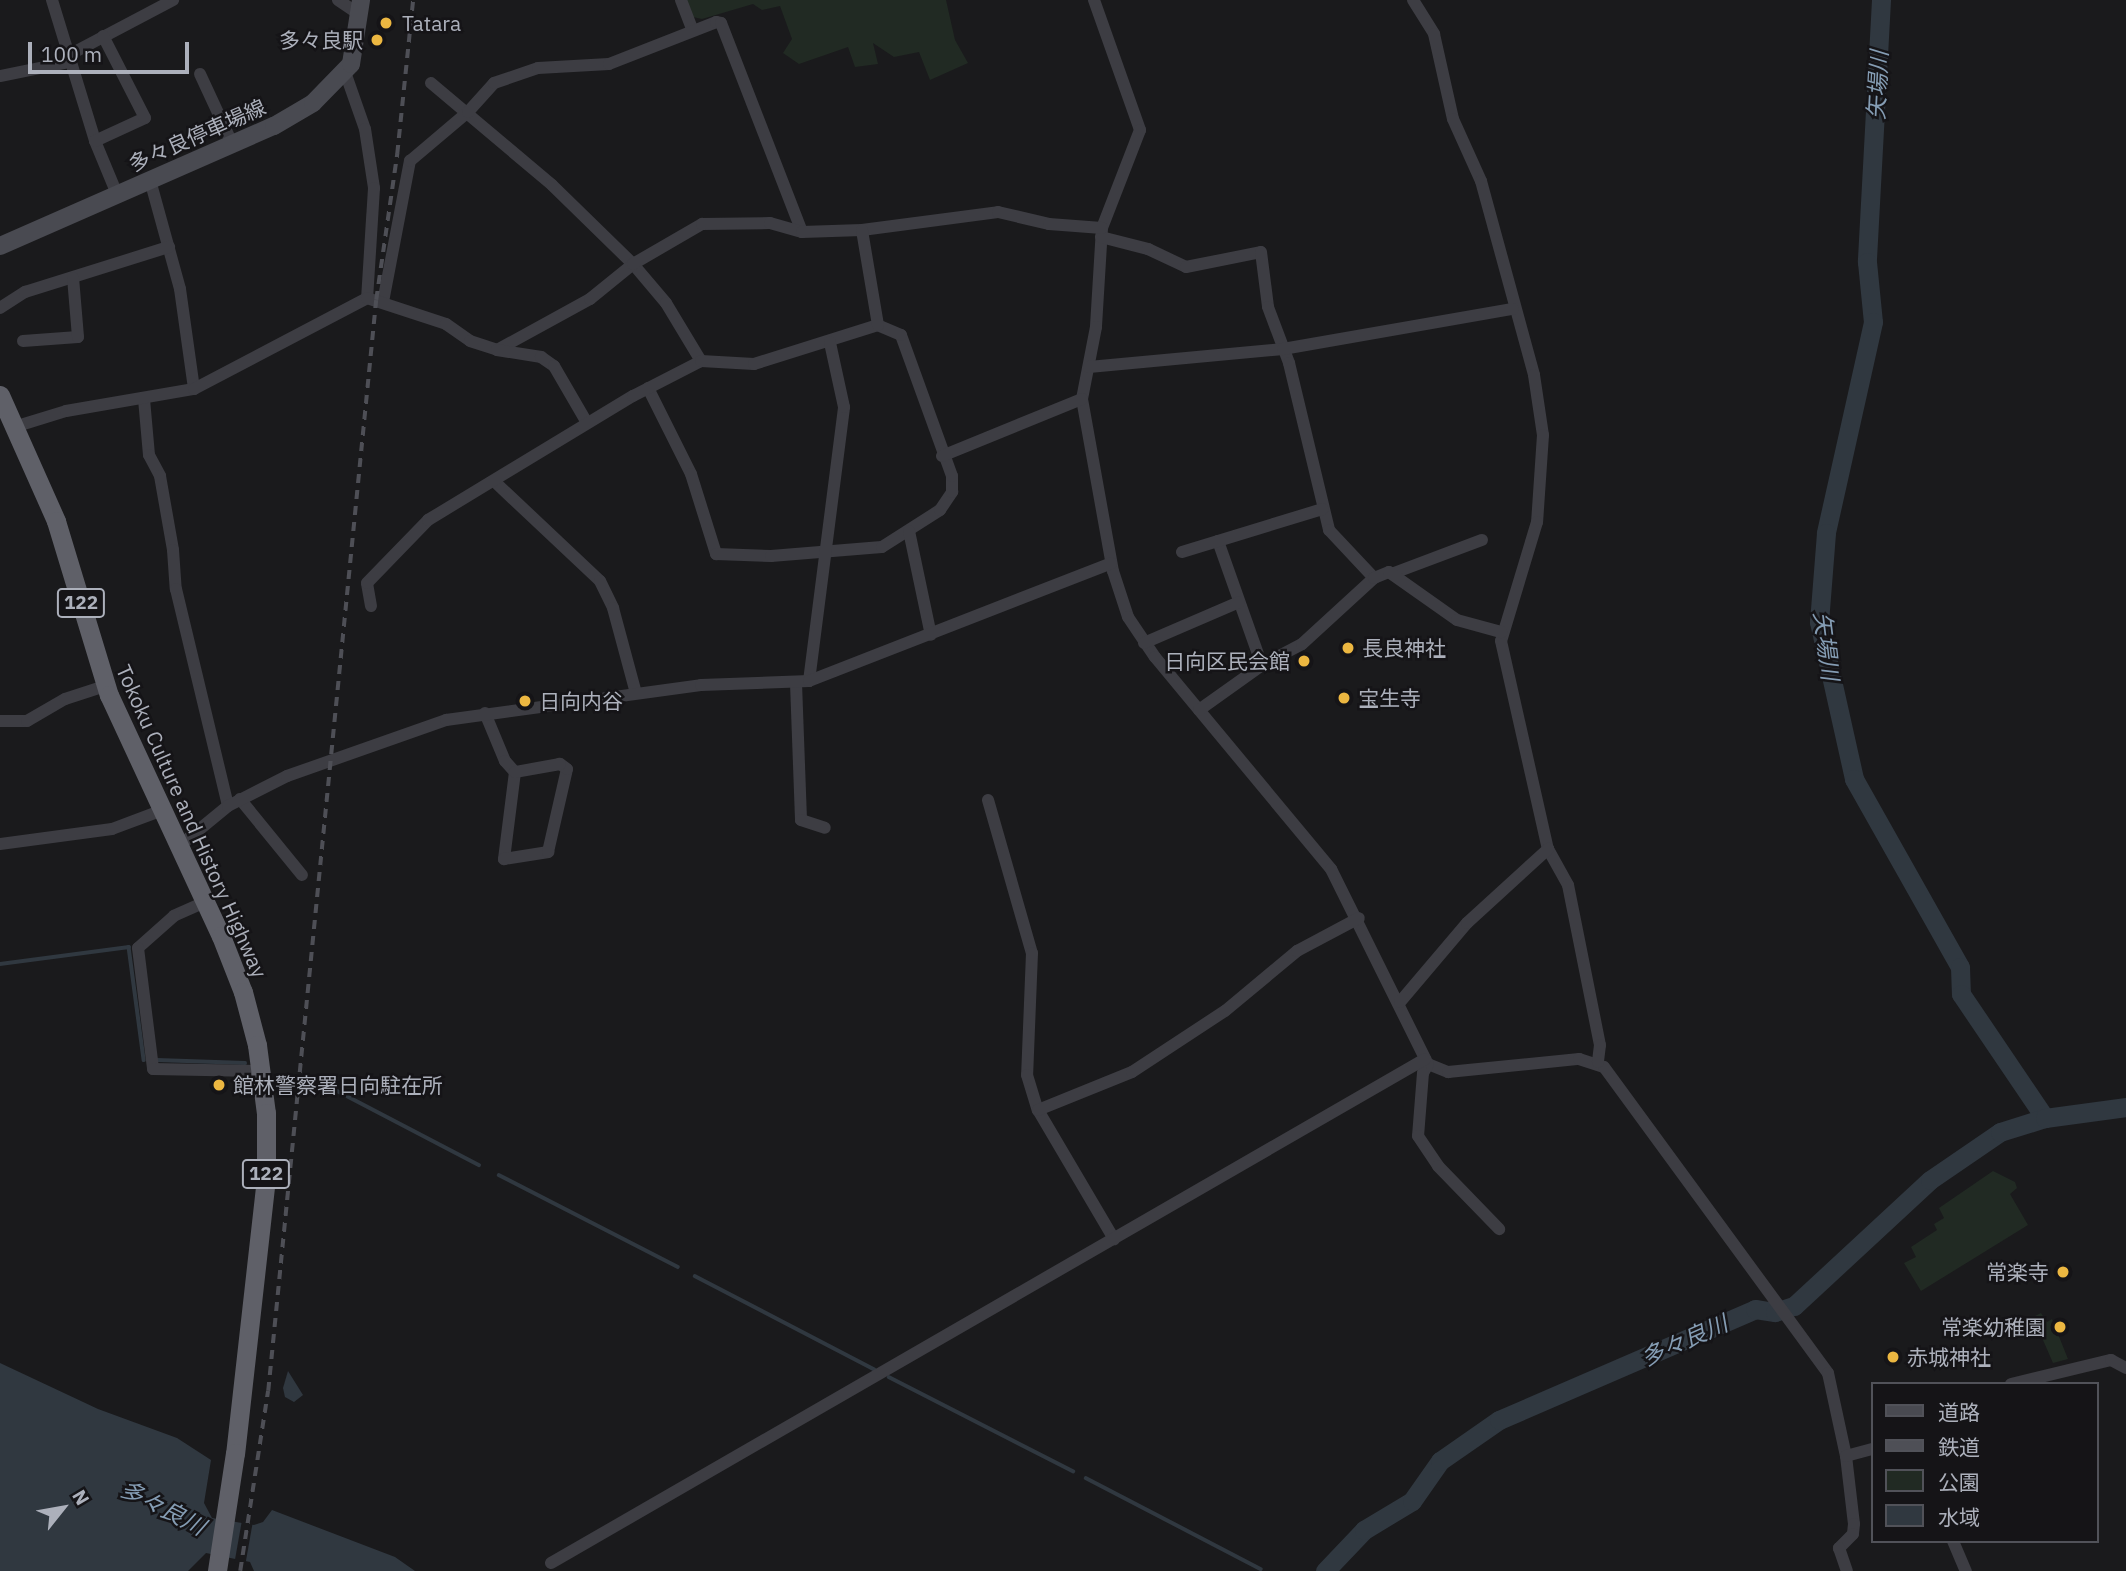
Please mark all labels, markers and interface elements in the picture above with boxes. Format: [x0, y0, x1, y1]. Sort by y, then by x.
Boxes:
place label: Tatara [402, 10, 461, 36]
marker: Tatara [376, 13, 396, 33]
place label: 多々良駅 [279, 27, 363, 53]
scale bar [32, 28, 192, 72]
marker: 多々良駅 [369, 32, 385, 48]
text: 100 m [41, 40, 102, 68]
water label: 矢場川 [1861, 50, 1893, 120]
street label: 多々良停車場線 [125, 94, 269, 176]
road number: 122 [56, 588, 106, 618]
water label: 矢場川 [1809, 610, 1845, 682]
place label: 長良神社 [1362, 635, 1446, 661]
marker: 長良神社 [1340, 640, 1356, 656]
place label: 日向区民会館 [1164, 648, 1290, 674]
marker: 日向区民会館 [1296, 653, 1312, 669]
street label: Tokoku Culture and History Highway [111, 661, 273, 981]
place label: 宝生寺 [1358, 685, 1421, 711]
place label: 日向内谷 [539, 688, 623, 714]
marker: 宝生寺 [1336, 690, 1352, 706]
marker: 日向内谷 [517, 693, 533, 709]
place label: 館林警察署日向駐在所 [233, 1072, 443, 1098]
marker: 館林警察署日向駐在所 [211, 1077, 227, 1093]
road number: 122 [242, 1158, 290, 1190]
place label: 常楽寺 [1986, 1259, 2049, 1285]
marker: 常楽寺 [2055, 1264, 2071, 1280]
water label: 多々良川 [1636, 1309, 1732, 1371]
place label: 常楽幼稚園 [1941, 1314, 2046, 1340]
marker: 常楽幼稚園 [2052, 1319, 2068, 1335]
place label: 赤城神社 [1907, 1344, 1991, 1370]
marker: 赤城神社 [1885, 1349, 1901, 1365]
legend [1870, 1382, 2098, 1543]
text: 道路 [1938, 1398, 1980, 1426]
text: 鉄道 [1938, 1433, 1980, 1461]
text: 公園 [1938, 1468, 1980, 1496]
north arrow [28, 1473, 98, 1543]
water label: 多々良川 [116, 1474, 210, 1540]
text: N [67, 1485, 95, 1509]
text: 水域 [1938, 1503, 1980, 1531]

